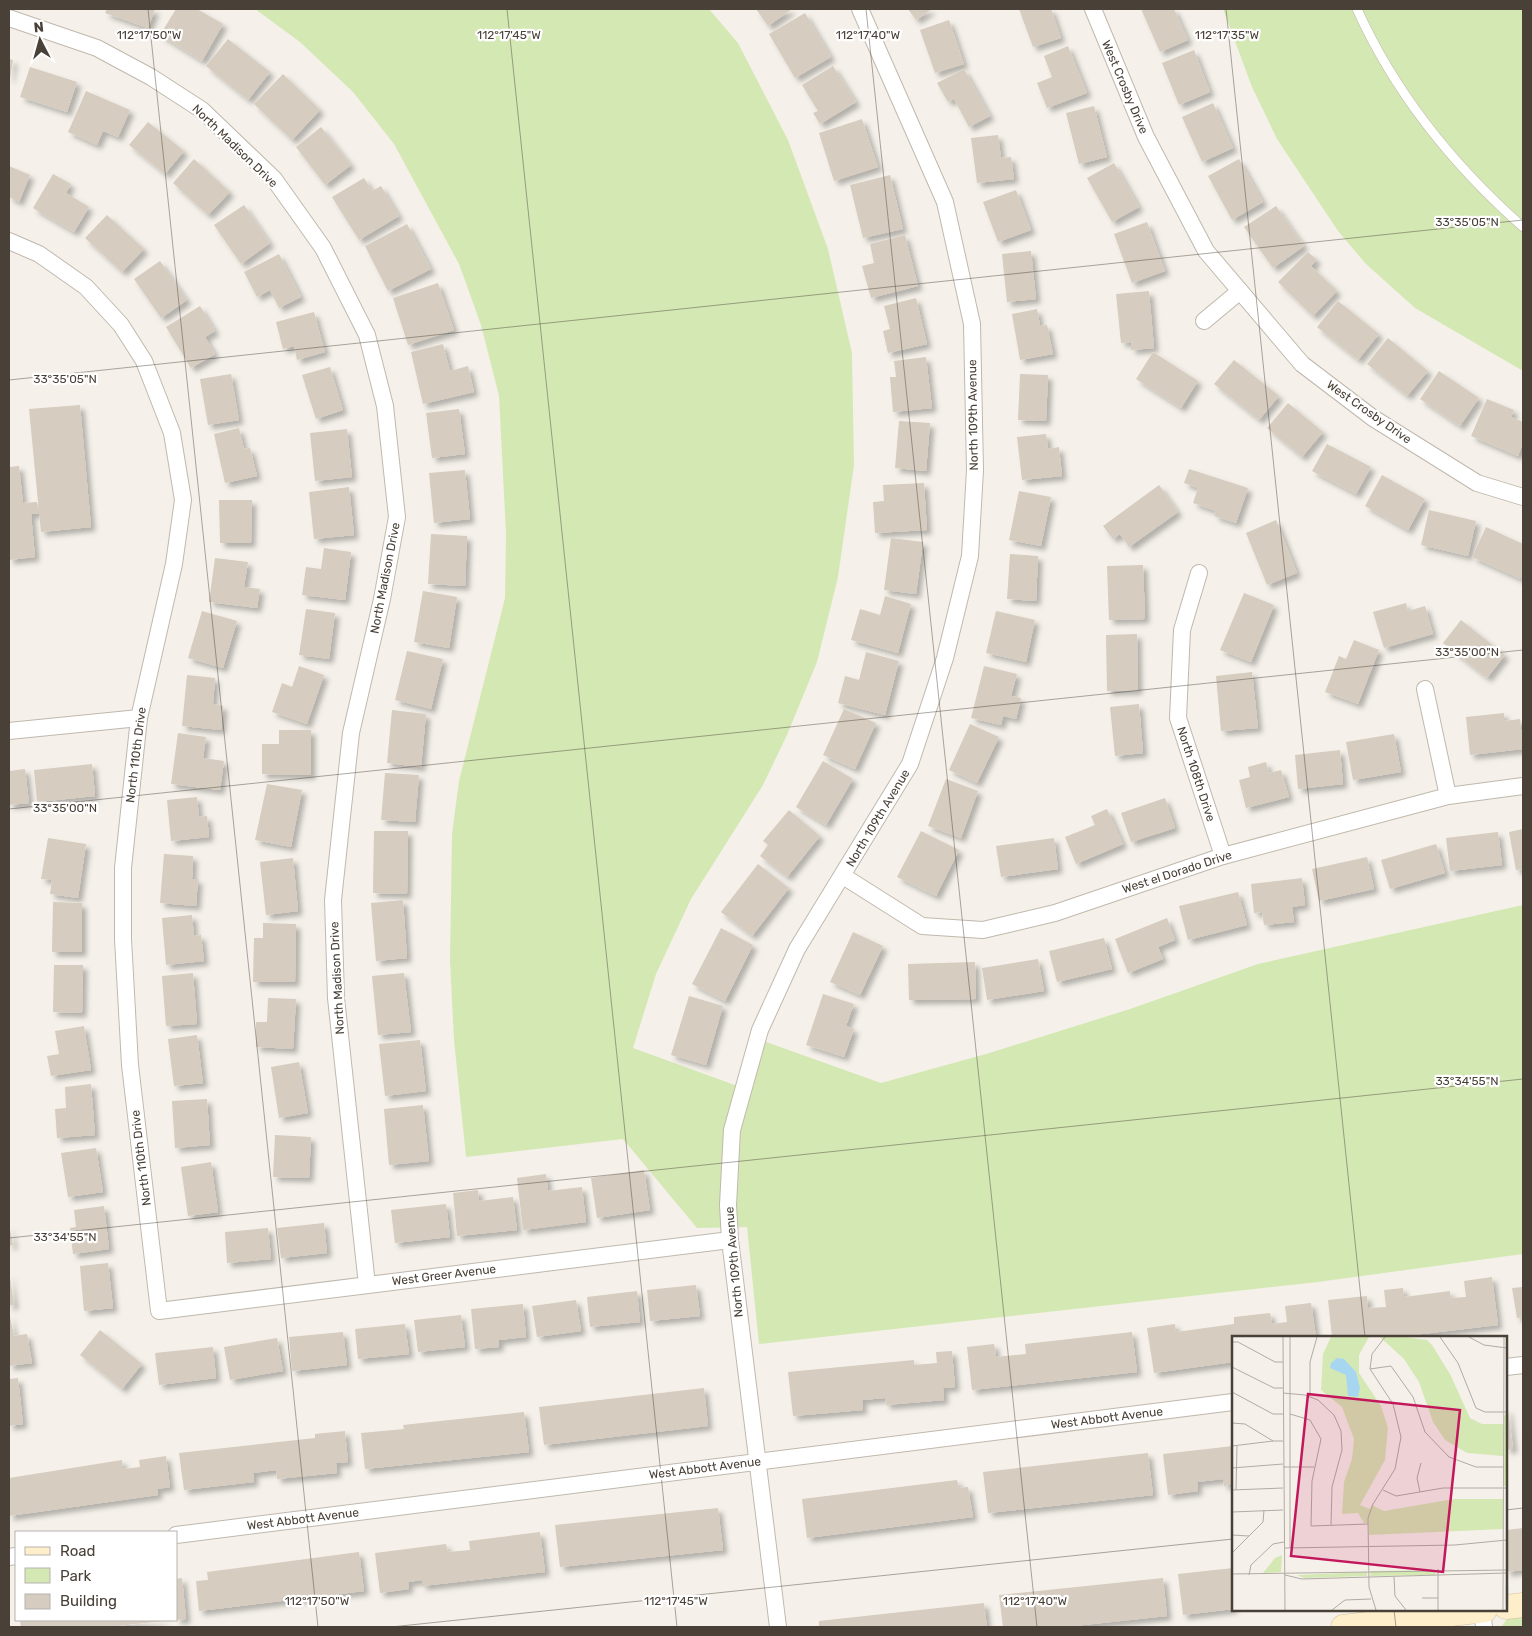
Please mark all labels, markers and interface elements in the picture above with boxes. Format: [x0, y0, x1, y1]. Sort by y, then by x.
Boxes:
north arrow [15, 15, 65, 65]
text: N [33, 19, 45, 37]
text: 112°17'50"W [117, 28, 182, 42]
text: 112°17'45"W [477, 28, 541, 42]
text: 112°17'40"W [836, 28, 901, 42]
text: 112°17'35"W [1195, 28, 1260, 42]
street label: West Crosby Drive [1099, 38, 1151, 136]
street label: North Madison Drive [189, 102, 281, 190]
text: 33°35'05"N [1435, 215, 1499, 229]
street label: North 109th Avenue [965, 359, 981, 471]
text: 33°35'05"N [33, 372, 97, 386]
street label: West Crosby Drive [1324, 378, 1414, 447]
street label: North Madison Drive [367, 521, 403, 635]
text: 33°35'00"N [1435, 645, 1499, 659]
street label: North 110th Drive [123, 706, 149, 804]
street label: North 108th Drive [1174, 725, 1218, 823]
street label: North 109th Avenue [843, 766, 913, 869]
text: 33°35'00"N [33, 801, 97, 815]
street label: West el Dorado Drive [1120, 848, 1234, 896]
street label: North Madison Drive [327, 921, 347, 1035]
text: 33°34'55"N [1435, 1074, 1499, 1088]
street label: North 110th Drive [128, 1109, 154, 1207]
street label: North 109th Avenue [722, 1206, 746, 1318]
text: 33°34'55"N [33, 1230, 97, 1244]
street label: West Greer Avenue [391, 1262, 497, 1288]
inset map [1232, 1336, 1507, 1611]
street label: West Abbott Avenue [1050, 1404, 1164, 1432]
street label: West Abbott Avenue [648, 1454, 762, 1482]
street label: West Abbott Avenue [246, 1505, 360, 1533]
legend [15, 1531, 178, 1621]
text: Road [60, 1542, 96, 1560]
text: Park [60, 1567, 91, 1585]
text: Building [60, 1592, 117, 1610]
text: 112°17'50"W [285, 1594, 350, 1608]
text: 112°17'45"W [644, 1594, 708, 1608]
text: 112°17'40"W [1003, 1594, 1068, 1608]

